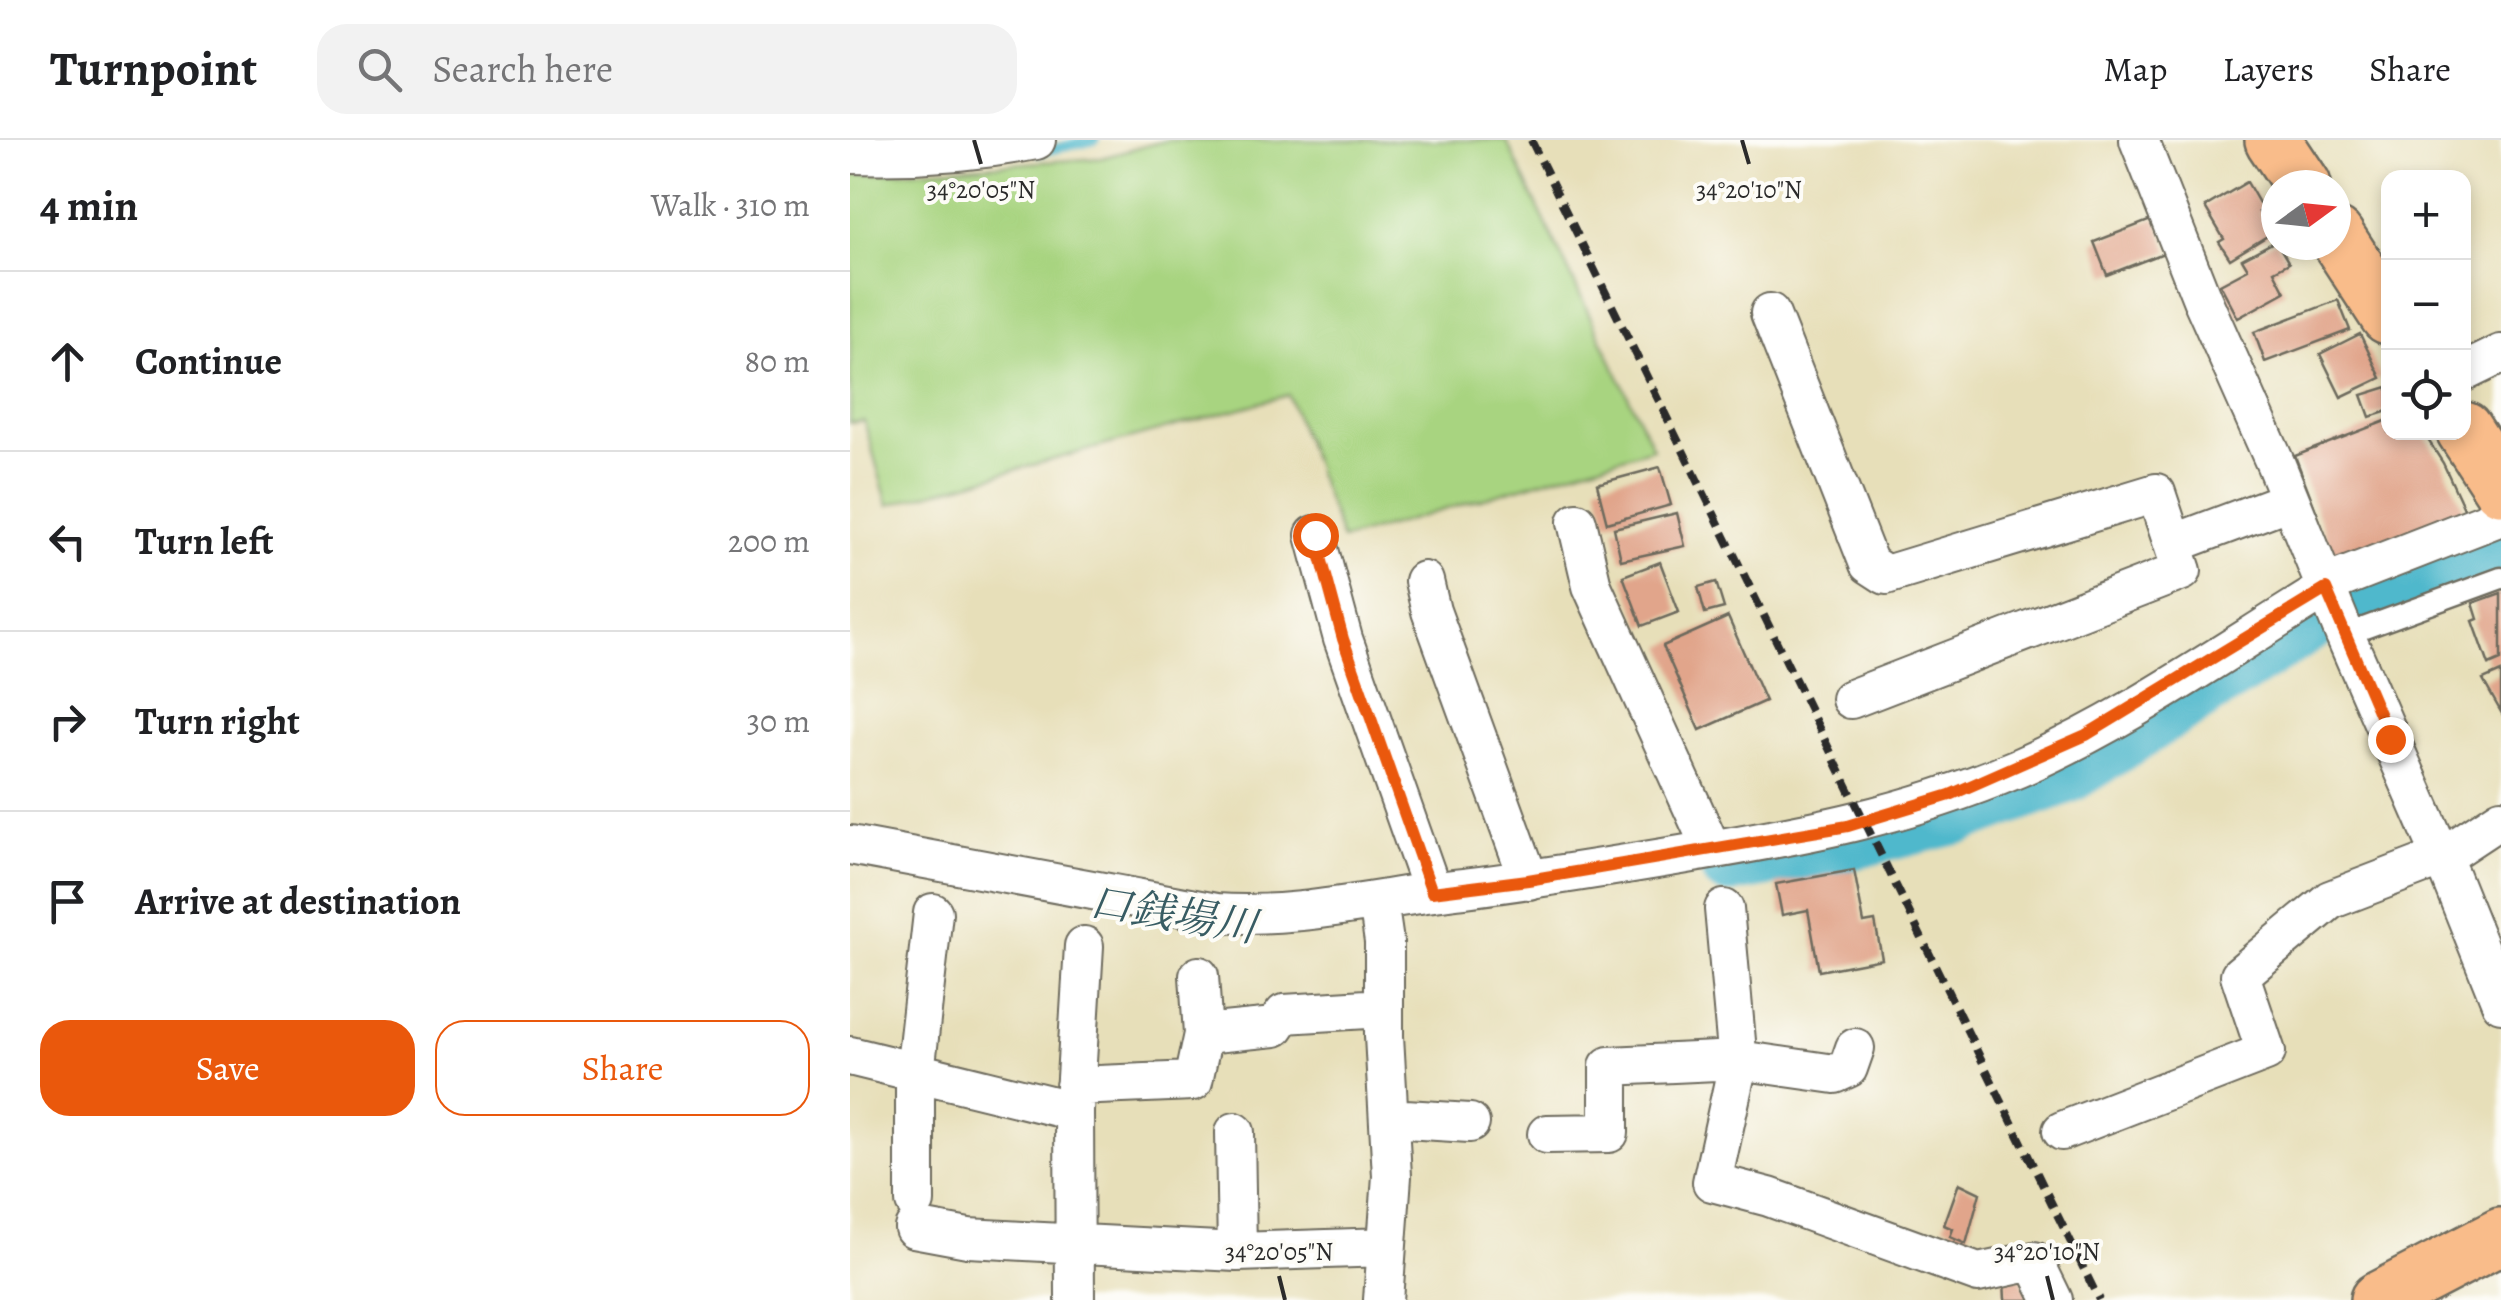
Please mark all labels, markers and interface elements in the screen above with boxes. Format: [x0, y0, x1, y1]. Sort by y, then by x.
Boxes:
search box [317, 24, 1017, 114]
text: Turnpoint [50, 36, 257, 102]
icon: search [352, 42, 407, 97]
text: Search here [432, 43, 613, 95]
text: Map [2103, 45, 2167, 93]
text: Layers [2222, 45, 2314, 93]
text: Share [2369, 45, 2451, 93]
north arrow [2261, 170, 2351, 260]
map controls [2381, 170, 2471, 440]
button: + [2381, 170, 2471, 260]
text: 34°20'05"N [927, 173, 1035, 207]
text: 34°20'10"N [1696, 173, 1802, 207]
text: 4 min [40, 177, 138, 234]
text: Walk · 310 m [651, 183, 810, 227]
button: − [2381, 260, 2471, 350]
icon: ahead [40, 334, 95, 389]
text: Continue [135, 335, 282, 387]
text: 80 m [744, 339, 810, 383]
button: locate [2381, 350, 2471, 440]
route start [1293, 513, 1339, 559]
icon: left [40, 514, 95, 569]
text: Turn left [135, 515, 274, 567]
text: 200 m [728, 519, 810, 563]
icon: right [40, 694, 95, 749]
text: Turn right [135, 695, 300, 747]
text: 30 m [747, 699, 810, 743]
route end [2368, 717, 2414, 763]
water label: 口銭場川 [1086, 873, 1264, 956]
icon: arrive [40, 874, 95, 929]
text: Arrive at destination [135, 875, 461, 927]
button: Save [40, 1020, 415, 1116]
button: Share [435, 1020, 810, 1116]
text: 34°20'05"N [1225, 1235, 1333, 1269]
text: 34°20'10"N [1994, 1235, 2100, 1269]

